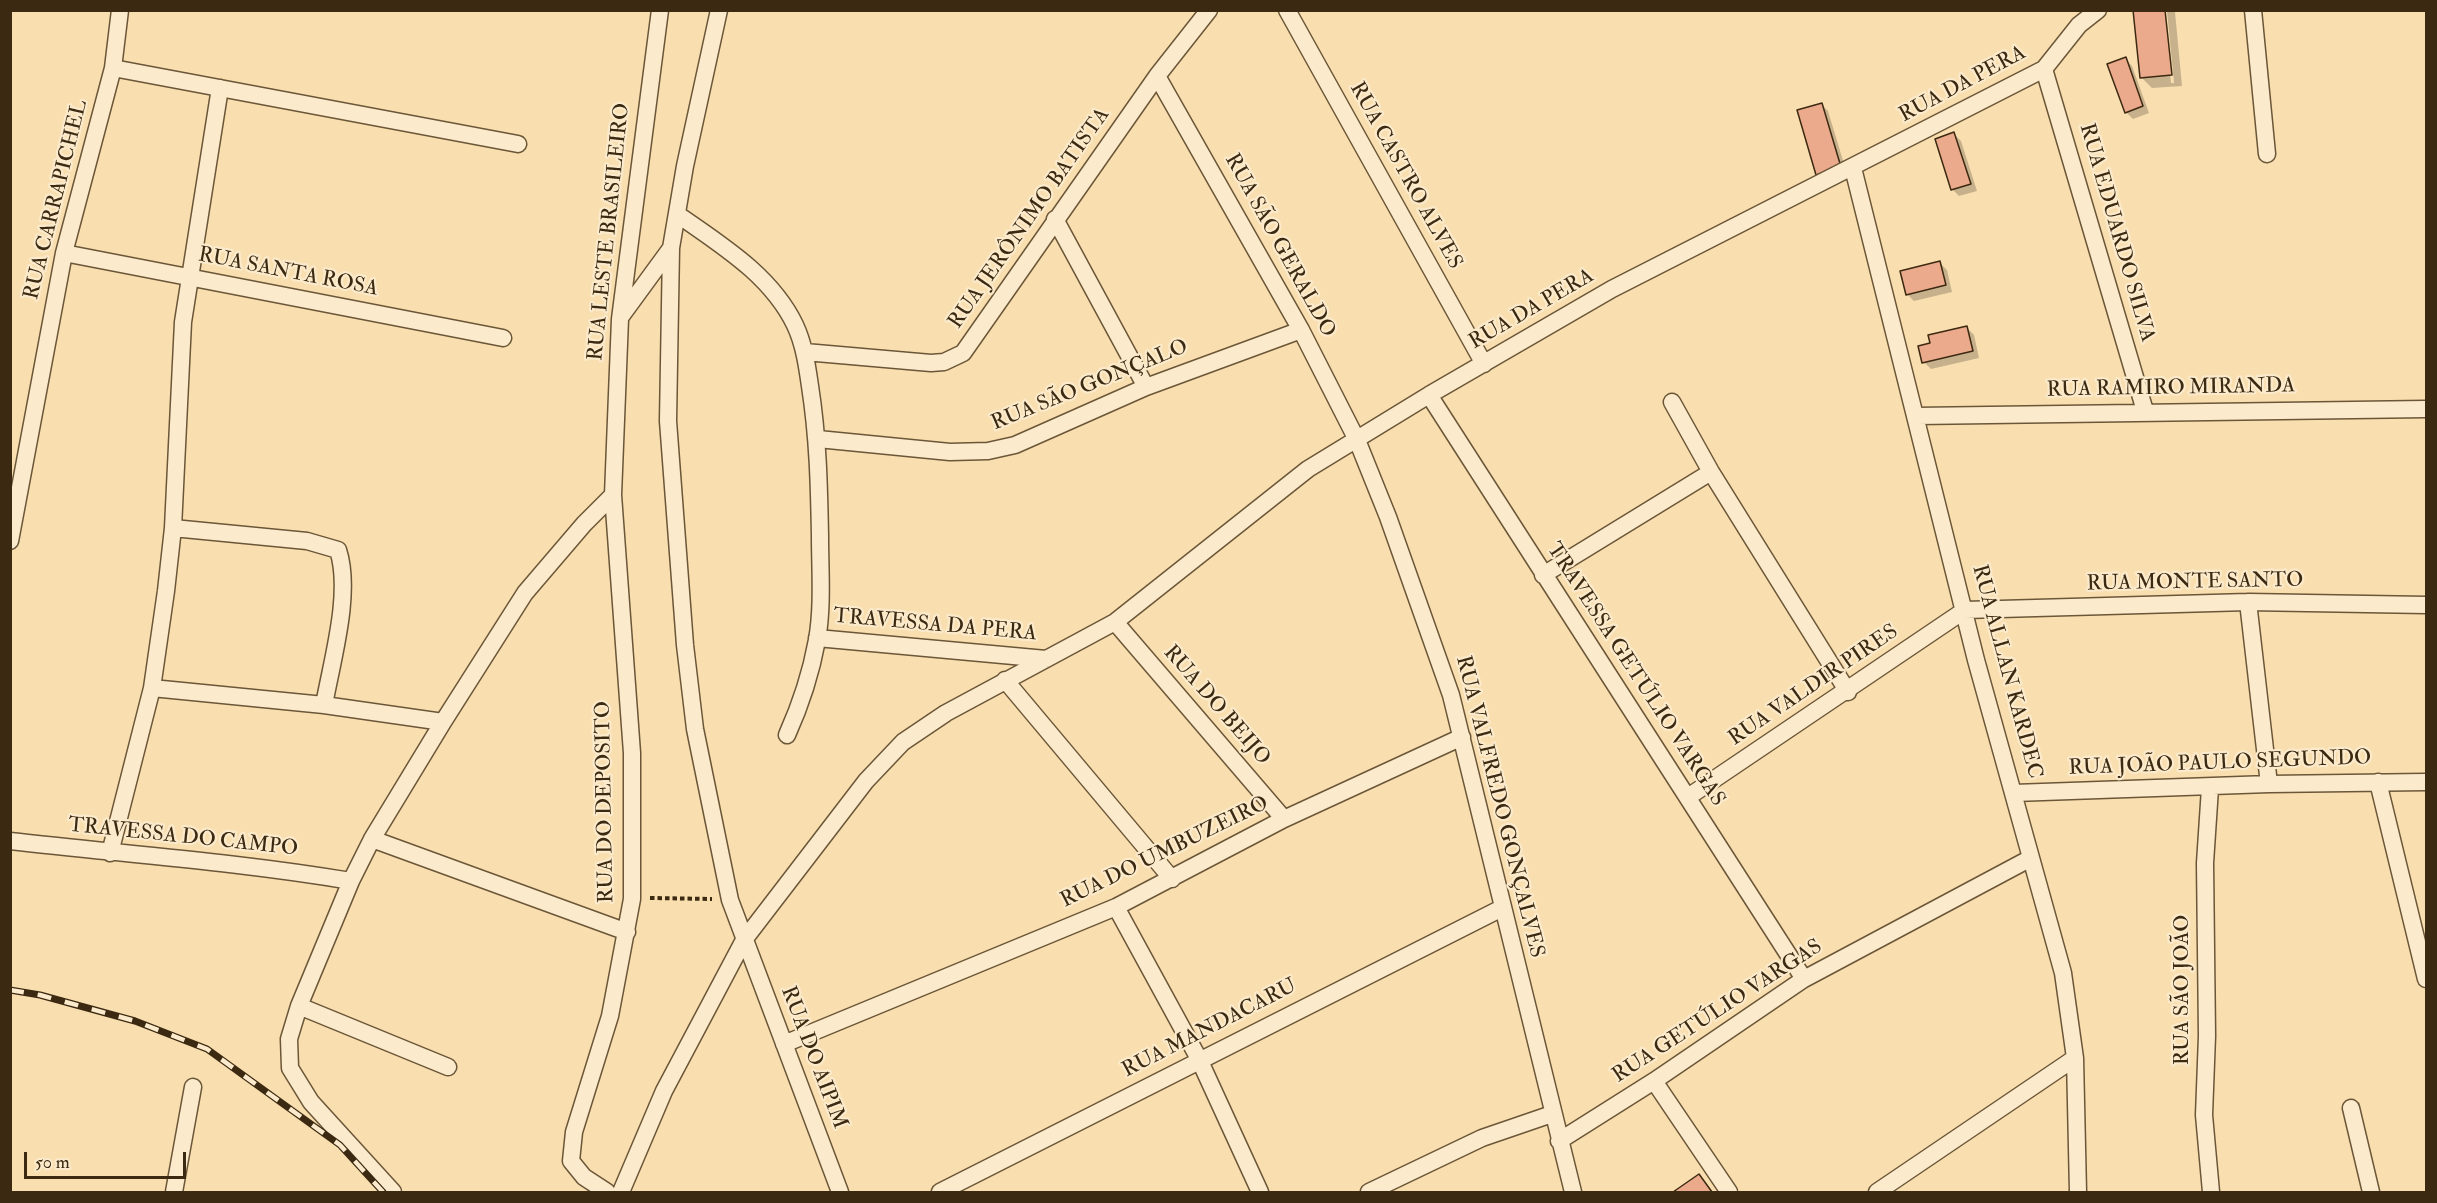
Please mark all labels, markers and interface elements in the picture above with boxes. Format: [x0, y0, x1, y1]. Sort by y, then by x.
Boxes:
street label: RUA DA PERA [1895, 41, 2031, 129]
street label: RUA CASTRO ALVES [1343, 78, 1467, 274]
street label: RUA CARRAPICHEL [20, 98, 94, 302]
street label: RUA LESTE BRASILEIRO [584, 102, 636, 362]
street label: RUA JERÔNIMO BATISTA [944, 104, 1116, 334]
street label: RUA EDUARDO SILVA [2073, 121, 2159, 345]
street label: RUA SÃO GERALDO [1218, 150, 1340, 342]
street label: RUA SANTA ROSA [196, 243, 380, 303]
street label: RUA DA PERA [1465, 264, 1599, 356]
street label: RUA SÃO GONÇALO [988, 335, 1192, 437]
street label: RUA RAMIRO MIRANDA [2046, 374, 2296, 404]
street label: TRAVESSA GETÚLIO VARGAS [1540, 538, 1730, 812]
street label: RUA ALLAN KARDEC [1965, 562, 2047, 782]
street label: RUA MONTE SANTO [2086, 569, 2304, 597]
street label: TRAVESSA DA PERA [832, 605, 1038, 647]
street label: RUA VALDIR PIRES [1724, 620, 1904, 752]
street label: RUA DO BEIJO [1157, 641, 1275, 771]
street label: RUA VALFREDO GONÇALVES [1449, 653, 1549, 961]
street label: RUA DO DEPOSITO [592, 701, 620, 903]
street label: RUA JOÃO PAULO SEGUNDO [2068, 746, 2372, 782]
street label: RUA DO UMBUZEIRO [1057, 792, 1273, 914]
street label: TRAVESSA DO CAMPO [67, 813, 299, 863]
street label: RUA SÃO JOÃO [2170, 915, 2196, 1065]
street label: RUA GETÚLIO VARGAS [1609, 935, 1827, 1089]
street label: RUA MANDACARU [1119, 974, 1301, 1084]
street label: RUA DO AIPIM [774, 983, 852, 1133]
scale bar [27, 1140, 189, 1178]
text: 50 m [35, 1151, 70, 1174]

